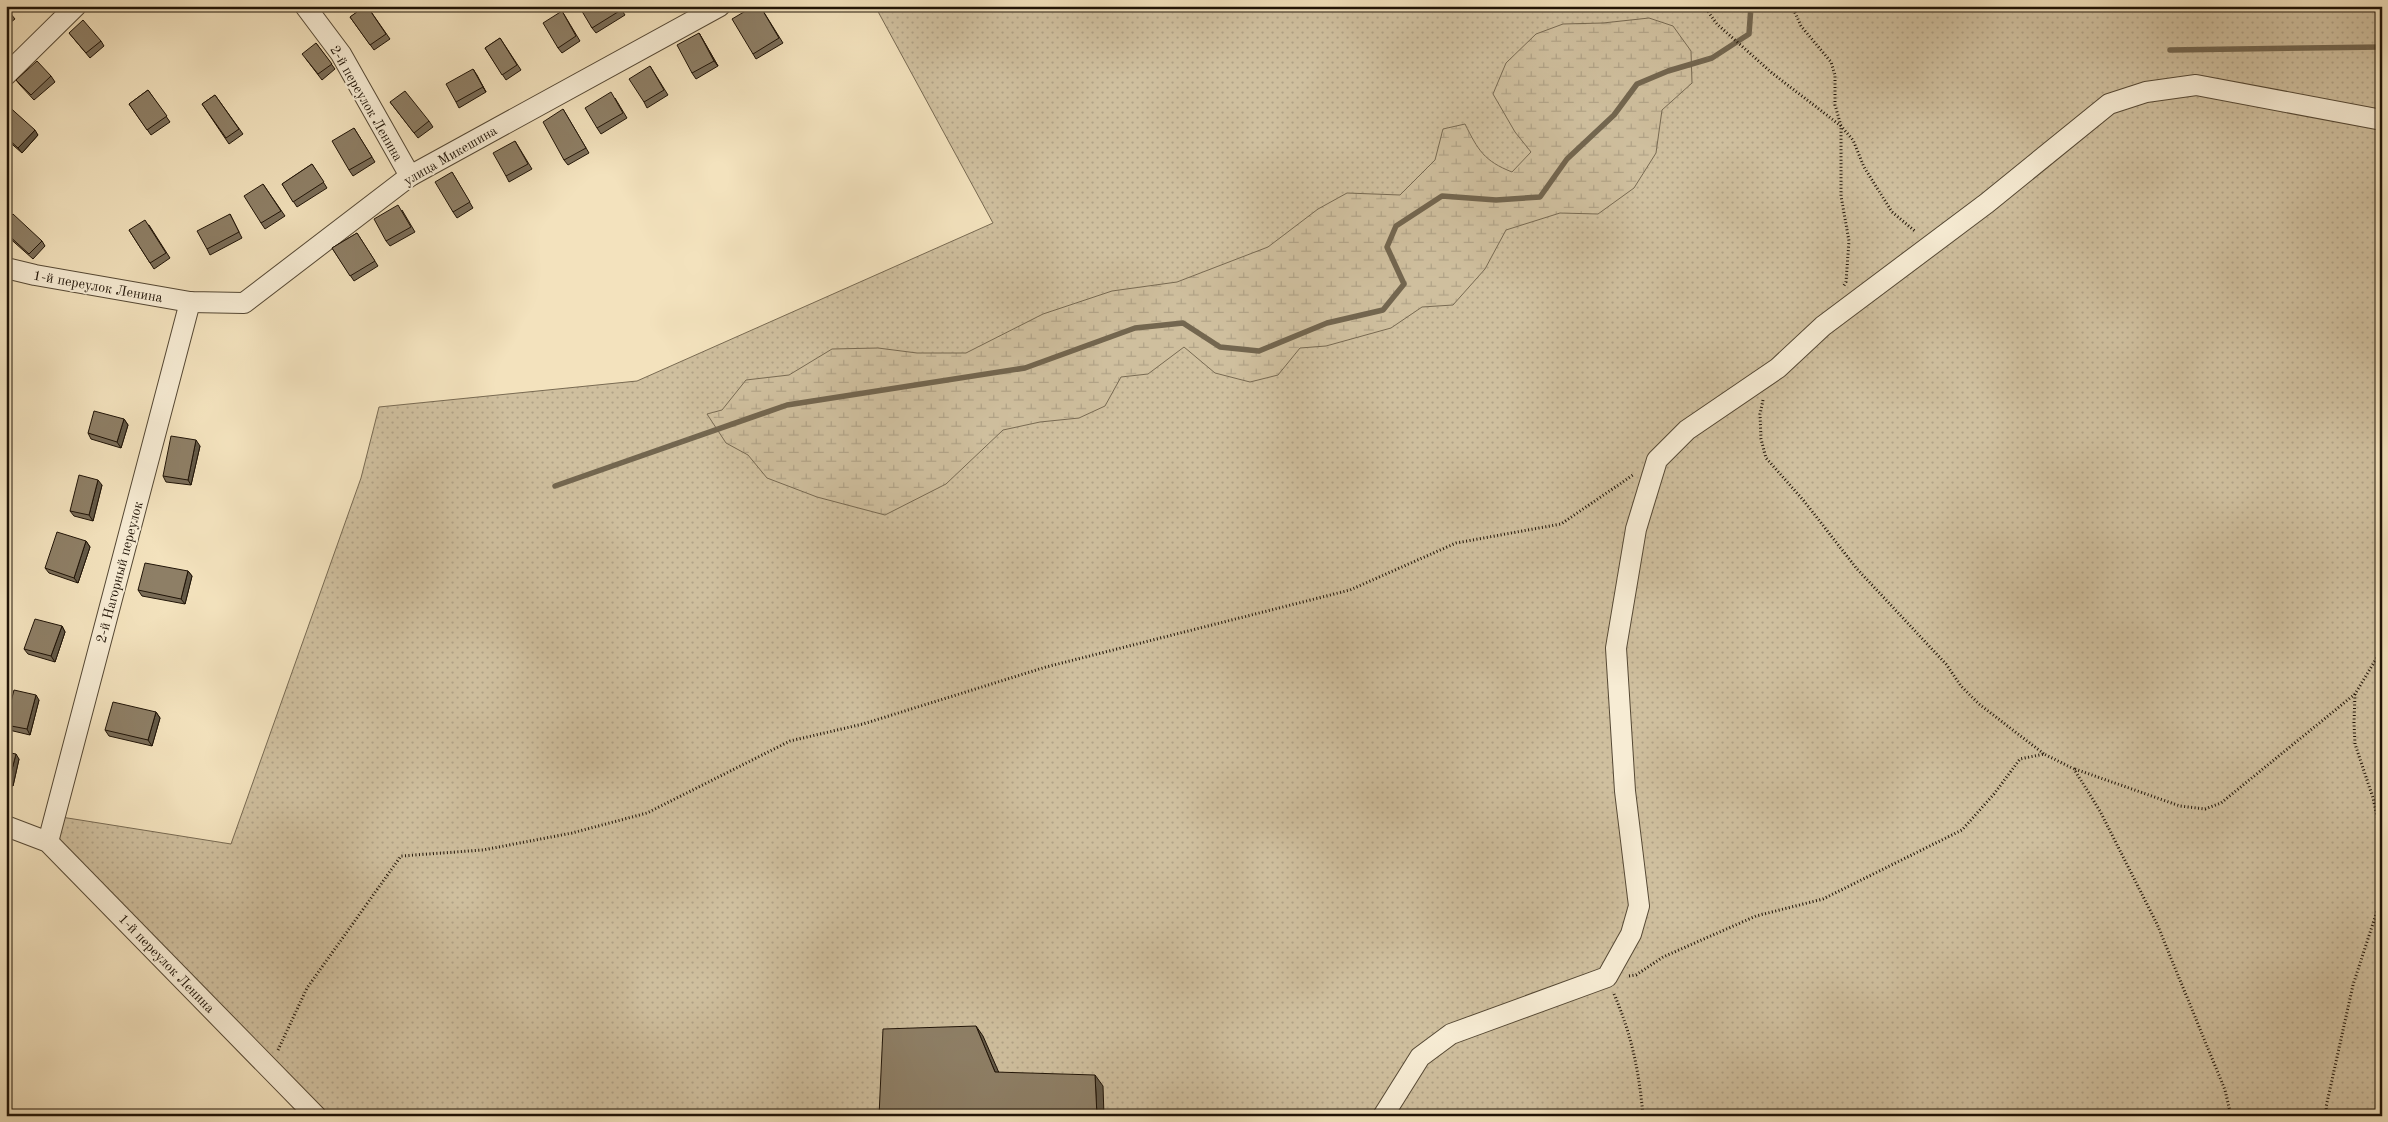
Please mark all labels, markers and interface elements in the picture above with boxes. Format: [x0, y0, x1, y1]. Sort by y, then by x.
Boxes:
street label: 2-й переулок Ленина [327, 43, 405, 164]
street label: улица Микешина [401, 123, 500, 188]
street label: 1-й переулок Ленина [32, 269, 164, 305]
street label: 2-й Нагорный переулок [94, 500, 146, 645]
street label: 1-й переулок Ленина [116, 912, 217, 1016]

